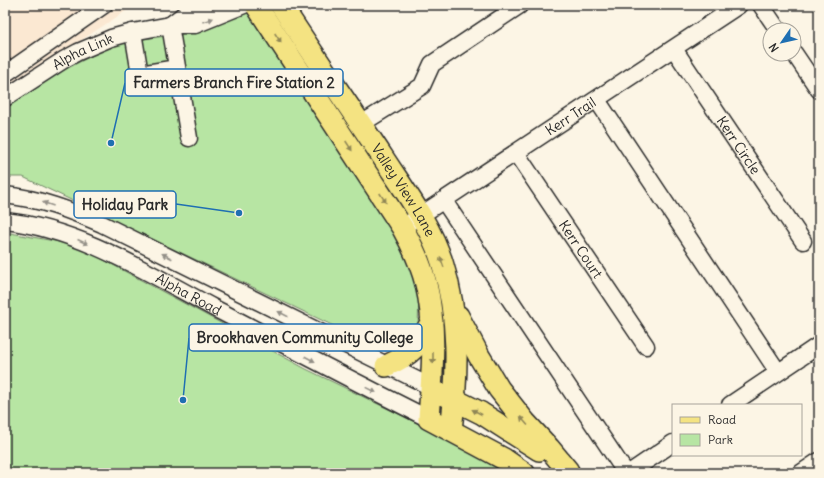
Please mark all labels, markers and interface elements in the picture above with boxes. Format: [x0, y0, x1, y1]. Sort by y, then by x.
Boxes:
one-way arrow [203, 17, 215, 23]
north arrow [762, 22, 802, 62]
street label: Alpha Link [49, 29, 116, 74]
one-way arrow [274, 32, 281, 43]
text: N [766, 41, 782, 55]
callout: Farmers Branch Fire Station 2 [125, 69, 343, 96]
text: Farmers Branch Fire Station 2 [133, 73, 335, 92]
street label: Kerr Trail [542, 93, 599, 139]
street label: Kerr Circle [713, 113, 765, 178]
street label: Valley View Lane [367, 140, 439, 239]
one-way arrow [345, 141, 353, 152]
callout: Holiday Park [74, 191, 176, 218]
one-way arrow [379, 193, 387, 204]
text: Holiday Park [82, 195, 169, 215]
one-way arrow [42, 200, 54, 206]
street label: Kerr Court [555, 217, 607, 282]
one-way arrow [77, 239, 89, 245]
one-way arrow [161, 253, 173, 259]
one-way arrow [438, 256, 444, 268]
street label: Alpha Road [153, 269, 225, 319]
one-way arrow [277, 311, 289, 318]
callout: Brookhaven Community College [189, 324, 422, 351]
text: Brookhaven Community College [197, 328, 413, 348]
one-way arrow [430, 352, 436, 365]
one-way arrow [305, 356, 316, 362]
one-way arrow [365, 387, 377, 393]
legend [672, 404, 802, 456]
one-way arrow [471, 408, 483, 415]
text: Road [708, 412, 736, 427]
one-way arrow [520, 415, 529, 426]
text: Park [708, 432, 733, 447]

